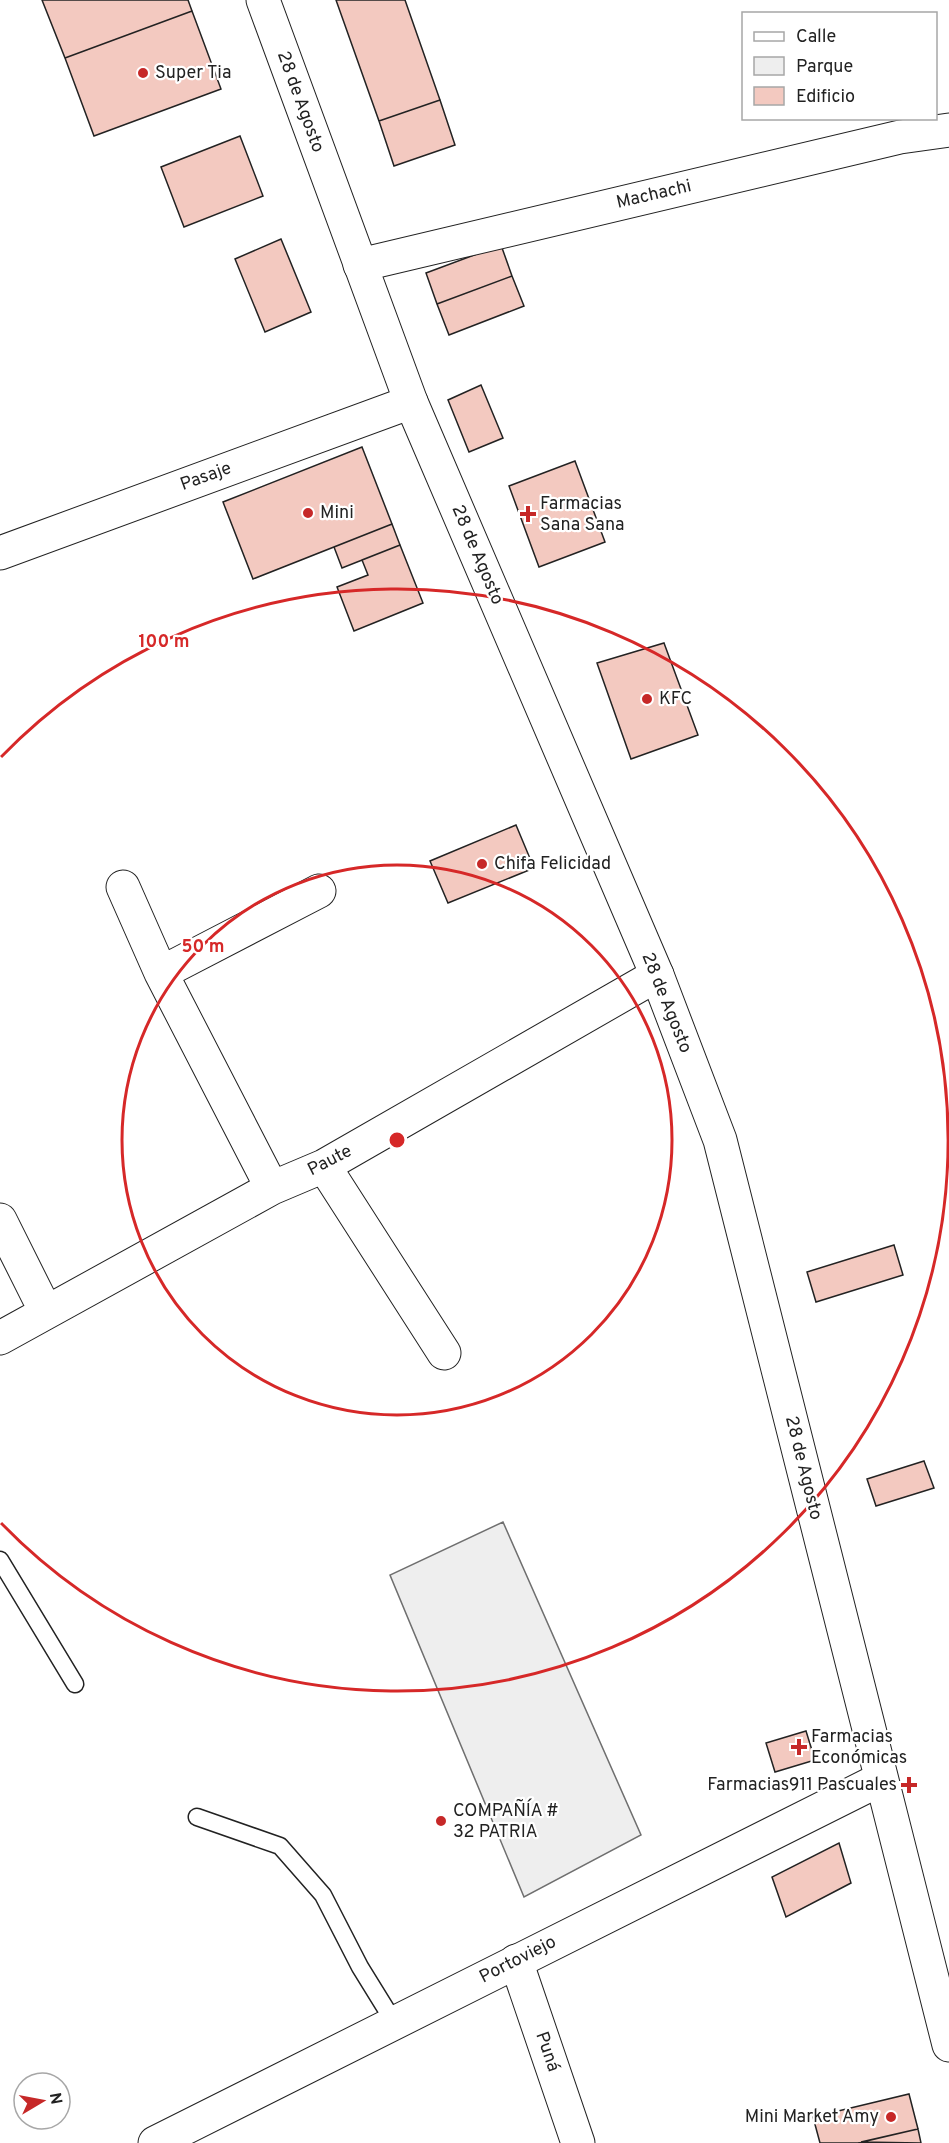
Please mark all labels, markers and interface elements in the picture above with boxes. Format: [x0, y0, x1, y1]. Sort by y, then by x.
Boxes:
legend [742, 12, 937, 120]
text: Calle [796, 26, 836, 49]
street label: 28 de Agosto [271, 48, 329, 156]
text: Parque [796, 56, 853, 79]
place label: Super Tia [155, 62, 231, 85]
marker: Super Tia [136, 66, 150, 80]
text: Edificio [796, 86, 855, 109]
street label: Machachi [614, 175, 694, 215]
street label: Pasaje [177, 457, 235, 497]
place label: Farmacias Sana Sana [540, 493, 625, 537]
place label: Mini [320, 502, 354, 525]
street label: 28 de Agosto [446, 502, 508, 608]
marker: Mini [301, 506, 315, 520]
marker: Farmacias Sana Sana [521, 507, 535, 521]
text: 100 m [138, 631, 190, 654]
place label: KFC [659, 688, 692, 711]
marker: KFC [640, 692, 654, 706]
place label: Chifa Felicidad [494, 853, 611, 876]
marker: Chifa Felicidad [475, 857, 489, 871]
text: 50 m [181, 936, 225, 959]
street label: 28 de Agosto [635, 949, 697, 1057]
centre of rings [387, 1130, 407, 1150]
street label: Paute [304, 1140, 356, 1182]
street label: 28 de Agosto [779, 1414, 827, 1522]
place label: Farmacias Económicas [811, 1726, 907, 1770]
marker: Farmacias Económicas [792, 1740, 806, 1754]
place label: Farmacias911 Pascuales [707, 1774, 897, 1797]
marker: Farmacias911 Pascuales [902, 1778, 916, 1792]
place label: COMPAÑÍA # 32 PATRIA [453, 1798, 559, 1844]
marker: COMPAÑÍA # 32 PATRIA [434, 1814, 448, 1828]
street label: Portoviejo [476, 1931, 560, 1989]
street label: Puná [529, 2029, 565, 2075]
north arrow [12, 2071, 72, 2131]
text: N [44, 2091, 66, 2106]
place label: Mini Market Amy [745, 2106, 879, 2129]
marker: Mini Market Amy [884, 2110, 898, 2124]

